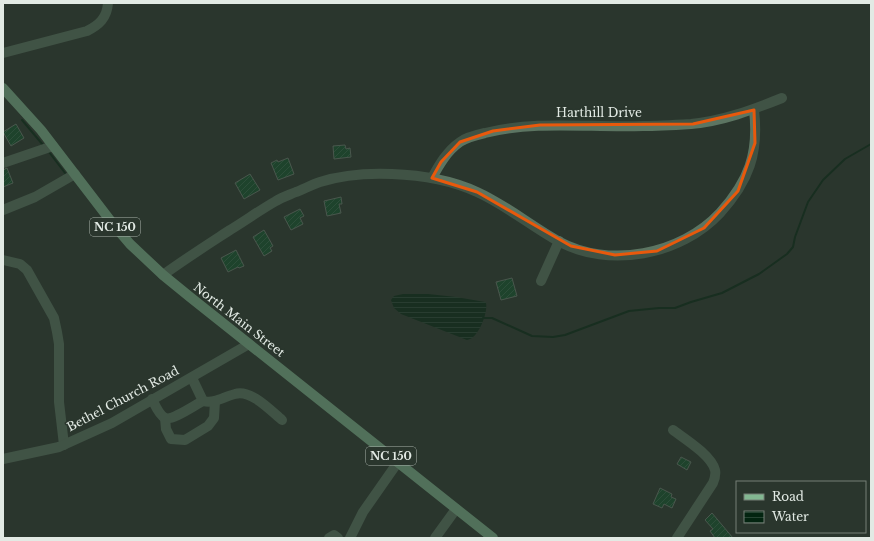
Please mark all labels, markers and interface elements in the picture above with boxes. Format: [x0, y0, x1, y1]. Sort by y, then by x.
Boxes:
street label: Harthill Drive [556, 105, 642, 120]
road number: NC 150 [90, 218, 140, 236]
street label: North Main Street [191, 279, 288, 360]
street label: Bethel Church Road [64, 363, 181, 434]
road number: NC 150 [366, 447, 416, 465]
legend [736, 481, 866, 533]
text: Road [772, 489, 804, 504]
text: Water [771, 509, 809, 524]

